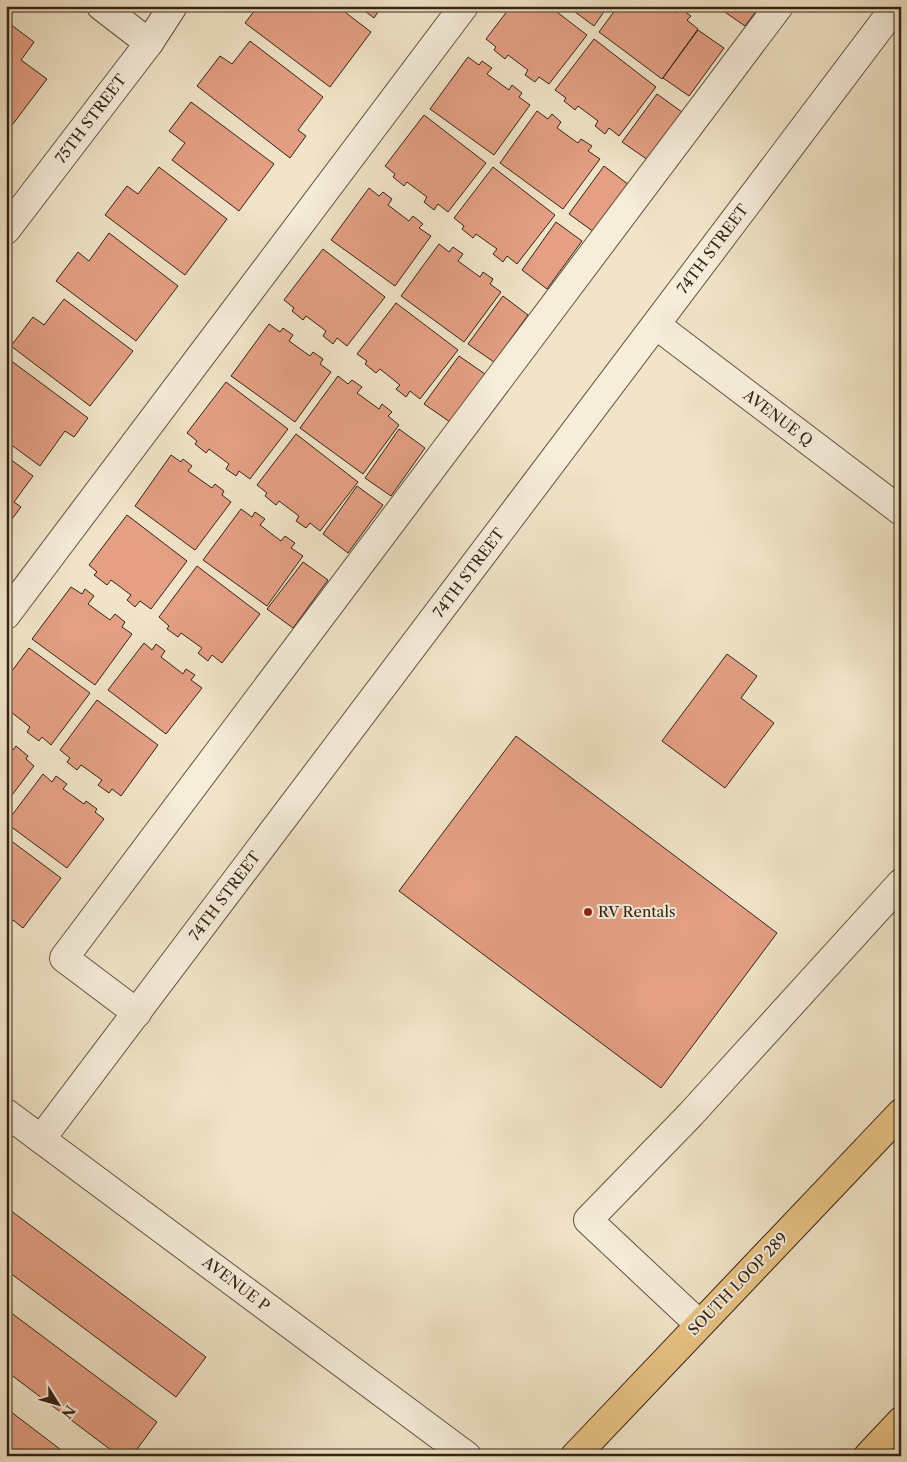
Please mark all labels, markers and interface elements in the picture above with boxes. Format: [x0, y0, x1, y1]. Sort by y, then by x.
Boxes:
street label: 75TH STREET [51, 70, 131, 167]
street label: 74TH STREET [673, 200, 753, 297]
street label: AVENUE Q [739, 385, 817, 450]
street label: 74TH STREET [429, 524, 509, 621]
street label: 74TH STREET [185, 847, 265, 944]
place label: RV Rentals [598, 902, 676, 921]
marker: RV Rentals [582, 906, 594, 918]
street label: SOUTH LOOP 289 [684, 1228, 792, 1339]
street label: AVENUE P [198, 1252, 274, 1315]
north arrow [32, 1380, 82, 1430]
text: N [58, 1402, 79, 1422]

